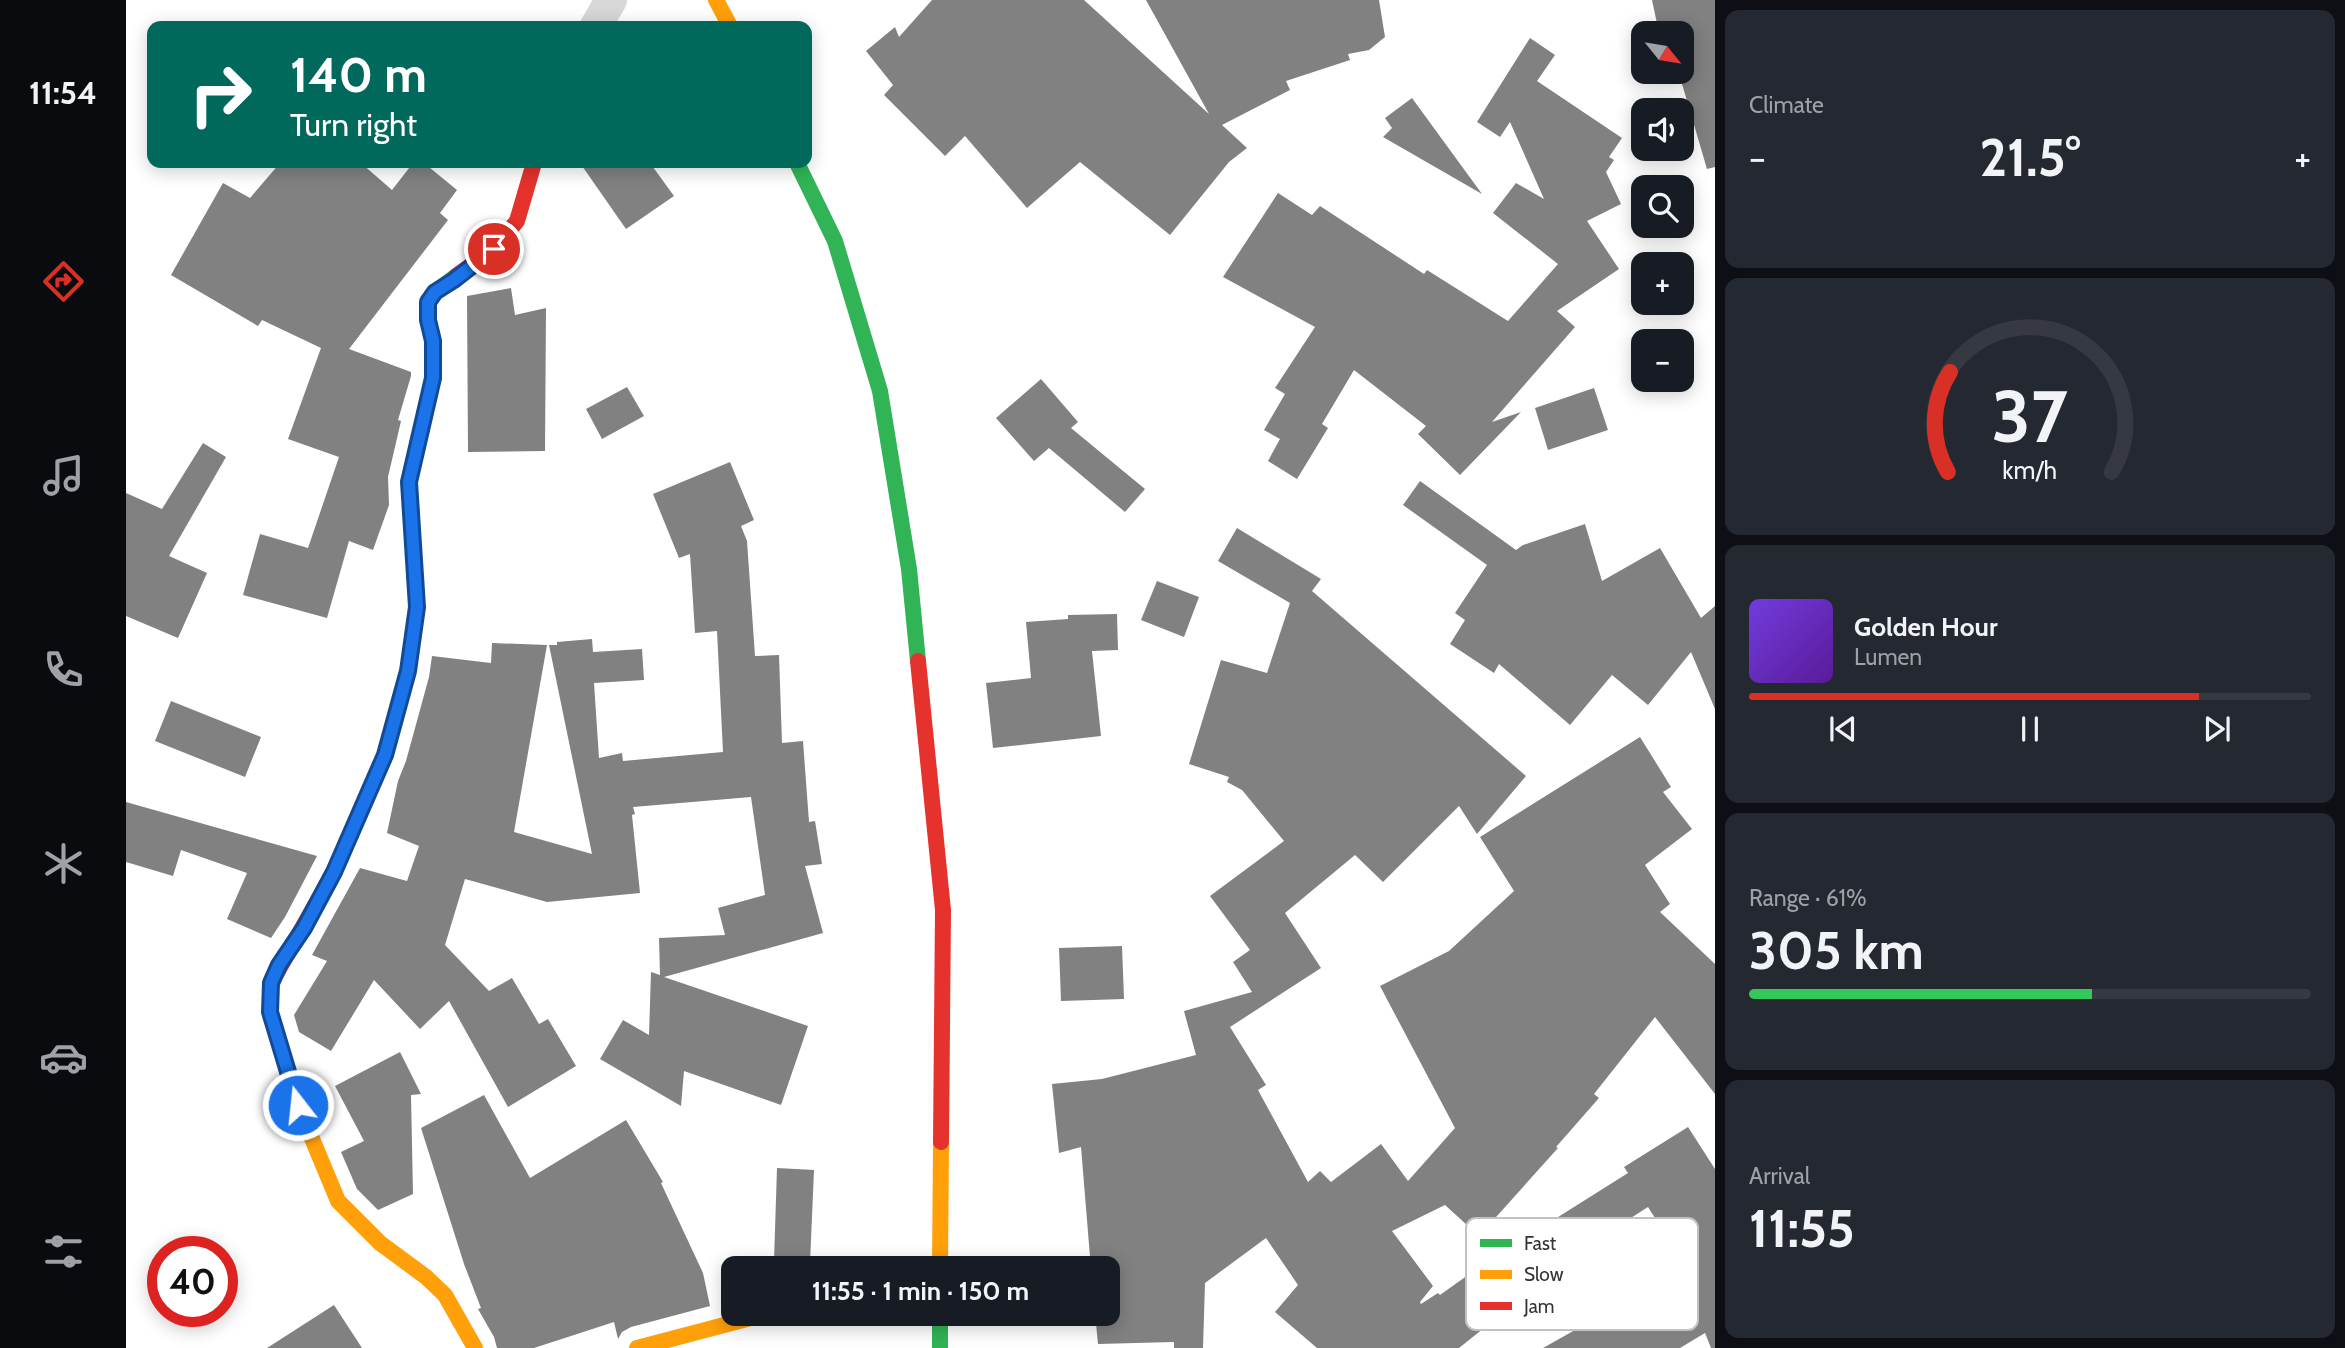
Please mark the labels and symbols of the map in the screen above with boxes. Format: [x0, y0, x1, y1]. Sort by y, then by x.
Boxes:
north arrow [1631, 21, 1694, 84]
pin [464, 219, 524, 279]
position arrow [261, 1068, 335, 1142]
legend [1466, 1218, 1698, 1330]
text: Fast [1524, 1232, 1557, 1255]
speed limit sign: 40 [147, 1236, 238, 1327]
text: Slow [1524, 1263, 1564, 1286]
text: Jam [1523, 1295, 1554, 1318]

